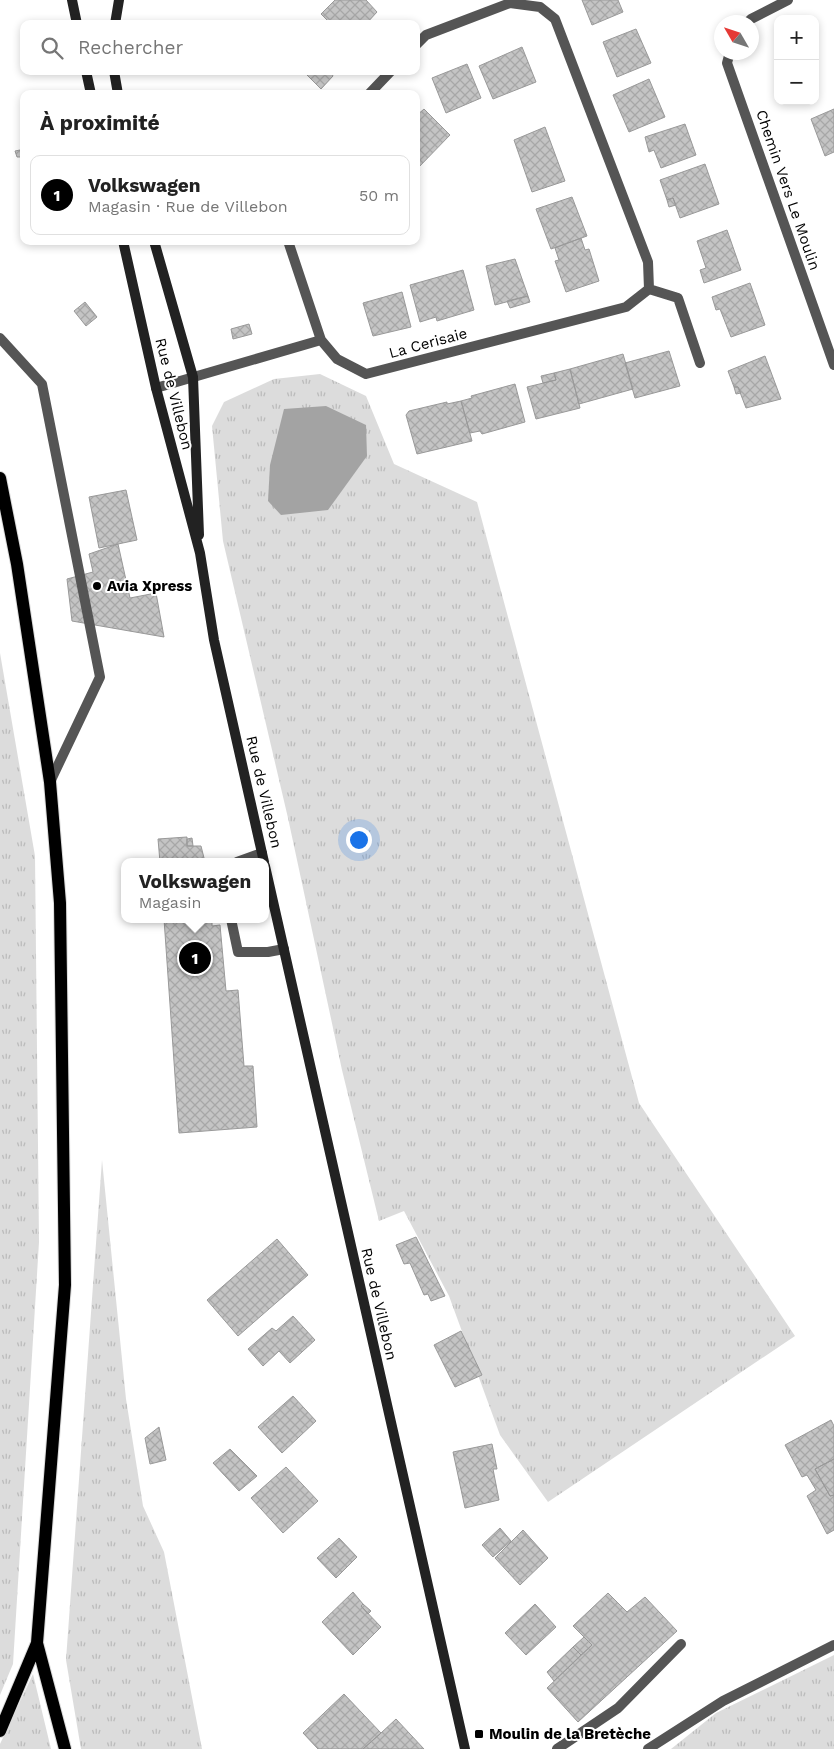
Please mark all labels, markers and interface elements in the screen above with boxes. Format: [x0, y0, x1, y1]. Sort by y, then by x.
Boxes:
north arrow [714, 15, 759, 60]
map controls [774, 15, 819, 105]
button: + [774, 15, 819, 60]
search box [20, 20, 420, 75]
icon: search [38, 34, 66, 62]
text: Rechercher [78, 36, 183, 59]
button: − [774, 60, 819, 105]
street label: Chemin Vers Le Moulin [752, 108, 824, 272]
text: À proximité [40, 110, 160, 135]
text: Volkswagen [88, 174, 201, 197]
text: 1 [54, 186, 60, 205]
text: 50 m [359, 186, 399, 205]
text: Magasin · Rue de Villebon [88, 197, 288, 216]
street label: La Cerisaie [387, 324, 469, 362]
street label: Rue de Villebon [151, 336, 197, 452]
place label: Avia Xpress [107, 577, 192, 595]
marker: Avia Xpress [91, 580, 103, 592]
street label: Rue de Villebon [242, 734, 286, 850]
your location [346, 827, 372, 853]
popup [121, 858, 269, 923]
text: Volkswagen [139, 870, 251, 893]
text: Magasin [139, 893, 201, 912]
pin: 1 [179, 939, 211, 977]
street label: Rue de Villebon [357, 1246, 401, 1362]
place label: Moulin de la Bretèche [489, 1725, 651, 1743]
marker: Moulin de la Bretèche [473, 1728, 485, 1740]

